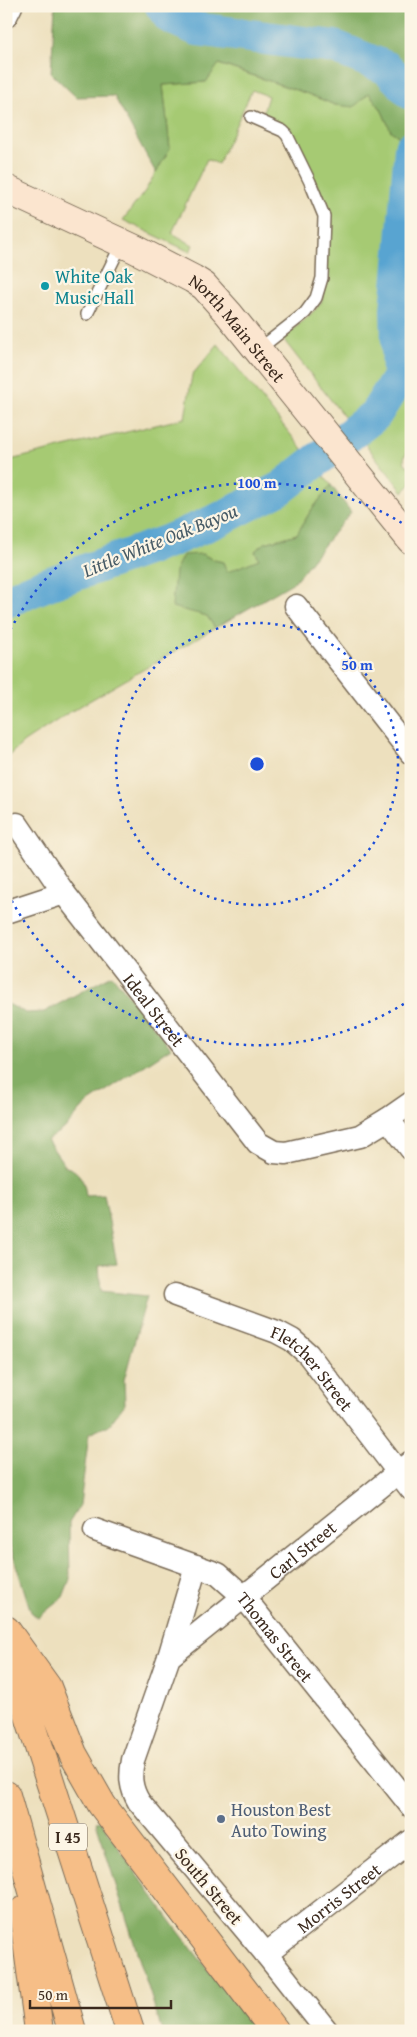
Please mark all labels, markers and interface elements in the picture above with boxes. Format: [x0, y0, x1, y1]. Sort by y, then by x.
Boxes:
place label: White Oak Music Hall [55, 263, 134, 311]
street label: North Main Street [184, 267, 293, 389]
marker: White Oak Music Hall [39, 280, 51, 292]
text: 100 m [237, 472, 277, 493]
water label: Little White Oak Bayou [77, 496, 242, 584]
text: 50 m [341, 654, 373, 675]
centre of rings [248, 755, 266, 773]
street label: Ideal Street [117, 967, 192, 1053]
street label: Fletcher Street [267, 1317, 360, 1417]
street label: Carl Street [262, 1514, 342, 1585]
street label: Thomas Street [231, 1586, 321, 1688]
place label: Houston Best Auto Towing [231, 1796, 331, 1844]
marker: Houston Best Auto Towing [215, 1813, 227, 1825]
road number: I 45 [49, 1824, 87, 1850]
street label: South Street [169, 1841, 250, 1931]
street label: Morris Street [291, 1855, 387, 1939]
scale bar [30, 1977, 171, 2009]
text: 50 m [38, 1984, 69, 2005]

